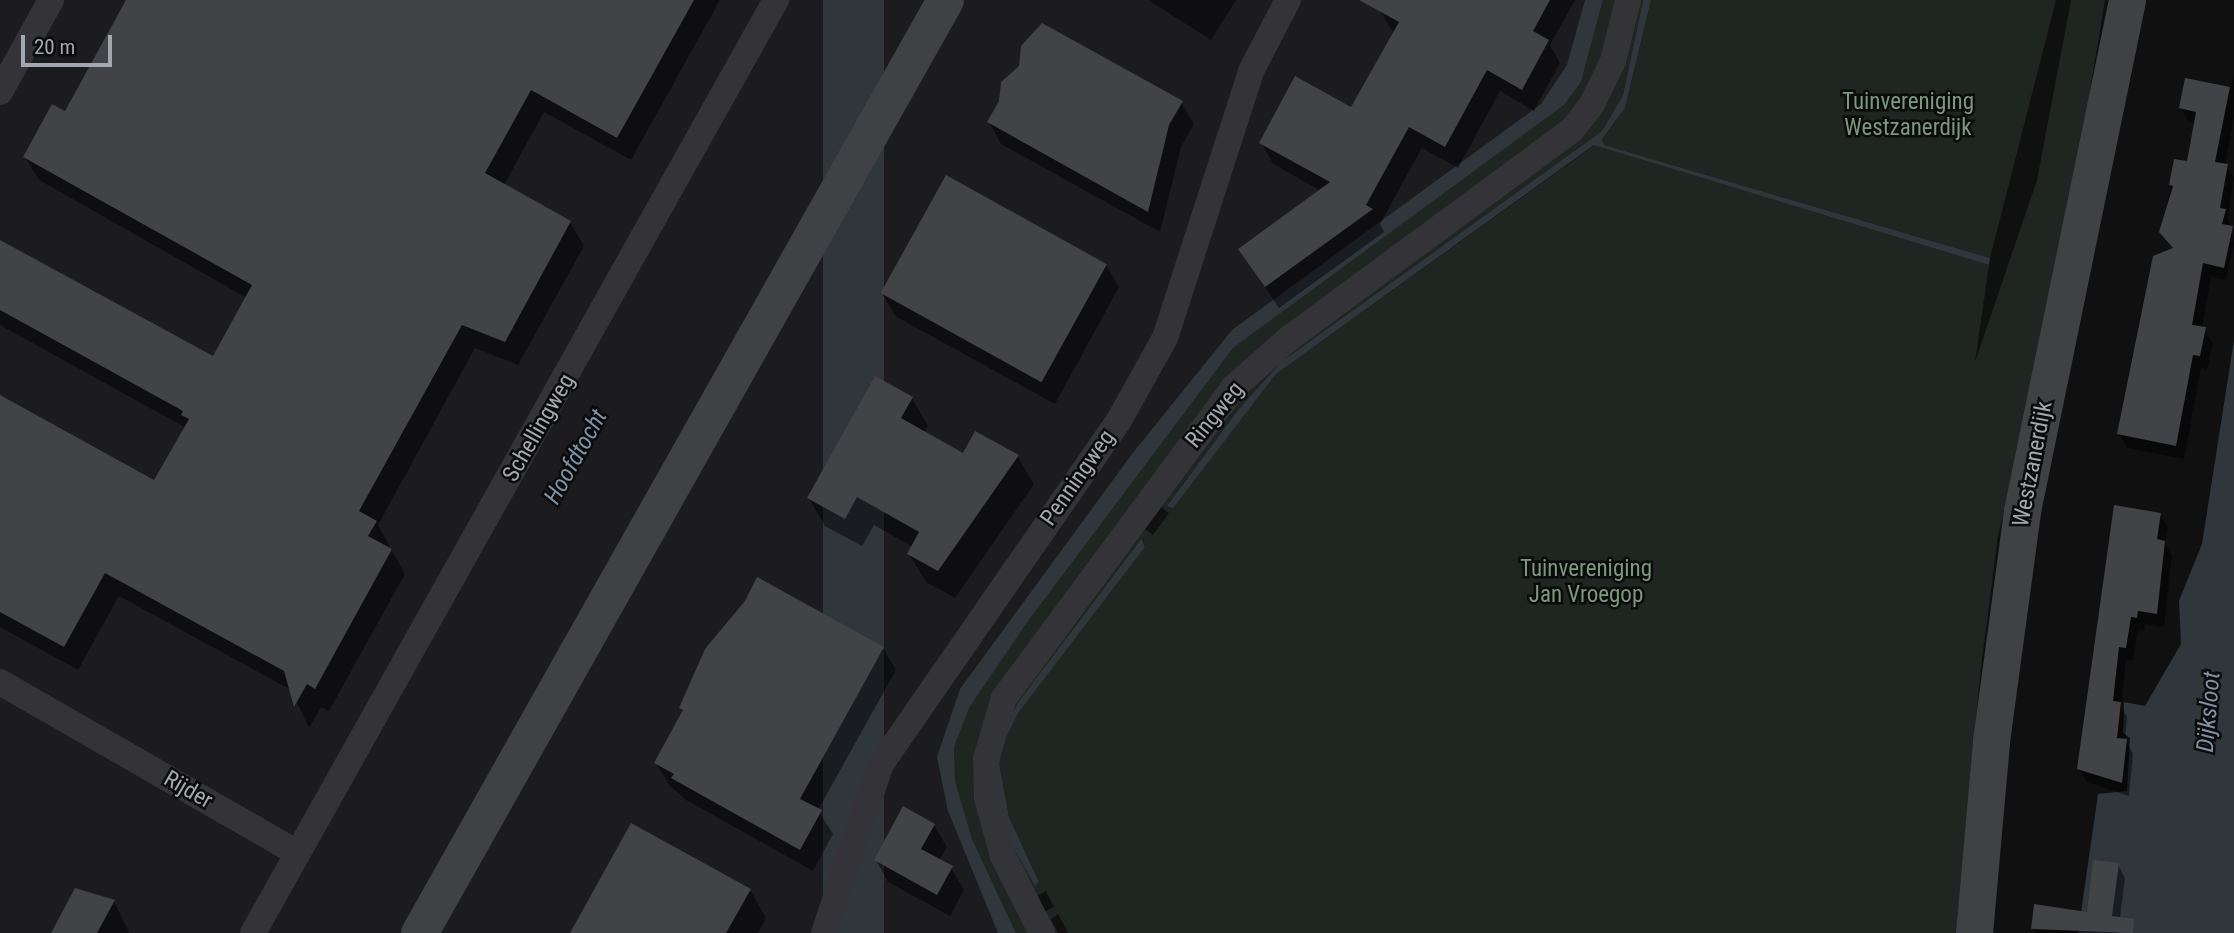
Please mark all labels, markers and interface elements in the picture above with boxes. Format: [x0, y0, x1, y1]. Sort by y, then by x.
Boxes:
scale bar [24, 21, 116, 65]
text: 20 m [34, 35, 75, 59]
park label: Tuinvereniging Westzanerdijk [1842, 88, 1974, 142]
street label: Schellingweg [497, 369, 581, 487]
street label: Ringweg [1180, 376, 1250, 454]
street label: Westzanerdijk [2007, 399, 2059, 529]
water label: Hoofdtocht [538, 405, 614, 509]
street label: Penningweg [1035, 425, 1121, 531]
park label: Tuinvereniging Jan Vroegop [1520, 555, 1652, 609]
water label: Dijksloot [2191, 671, 2227, 753]
street label: Rijder [159, 765, 217, 815]

